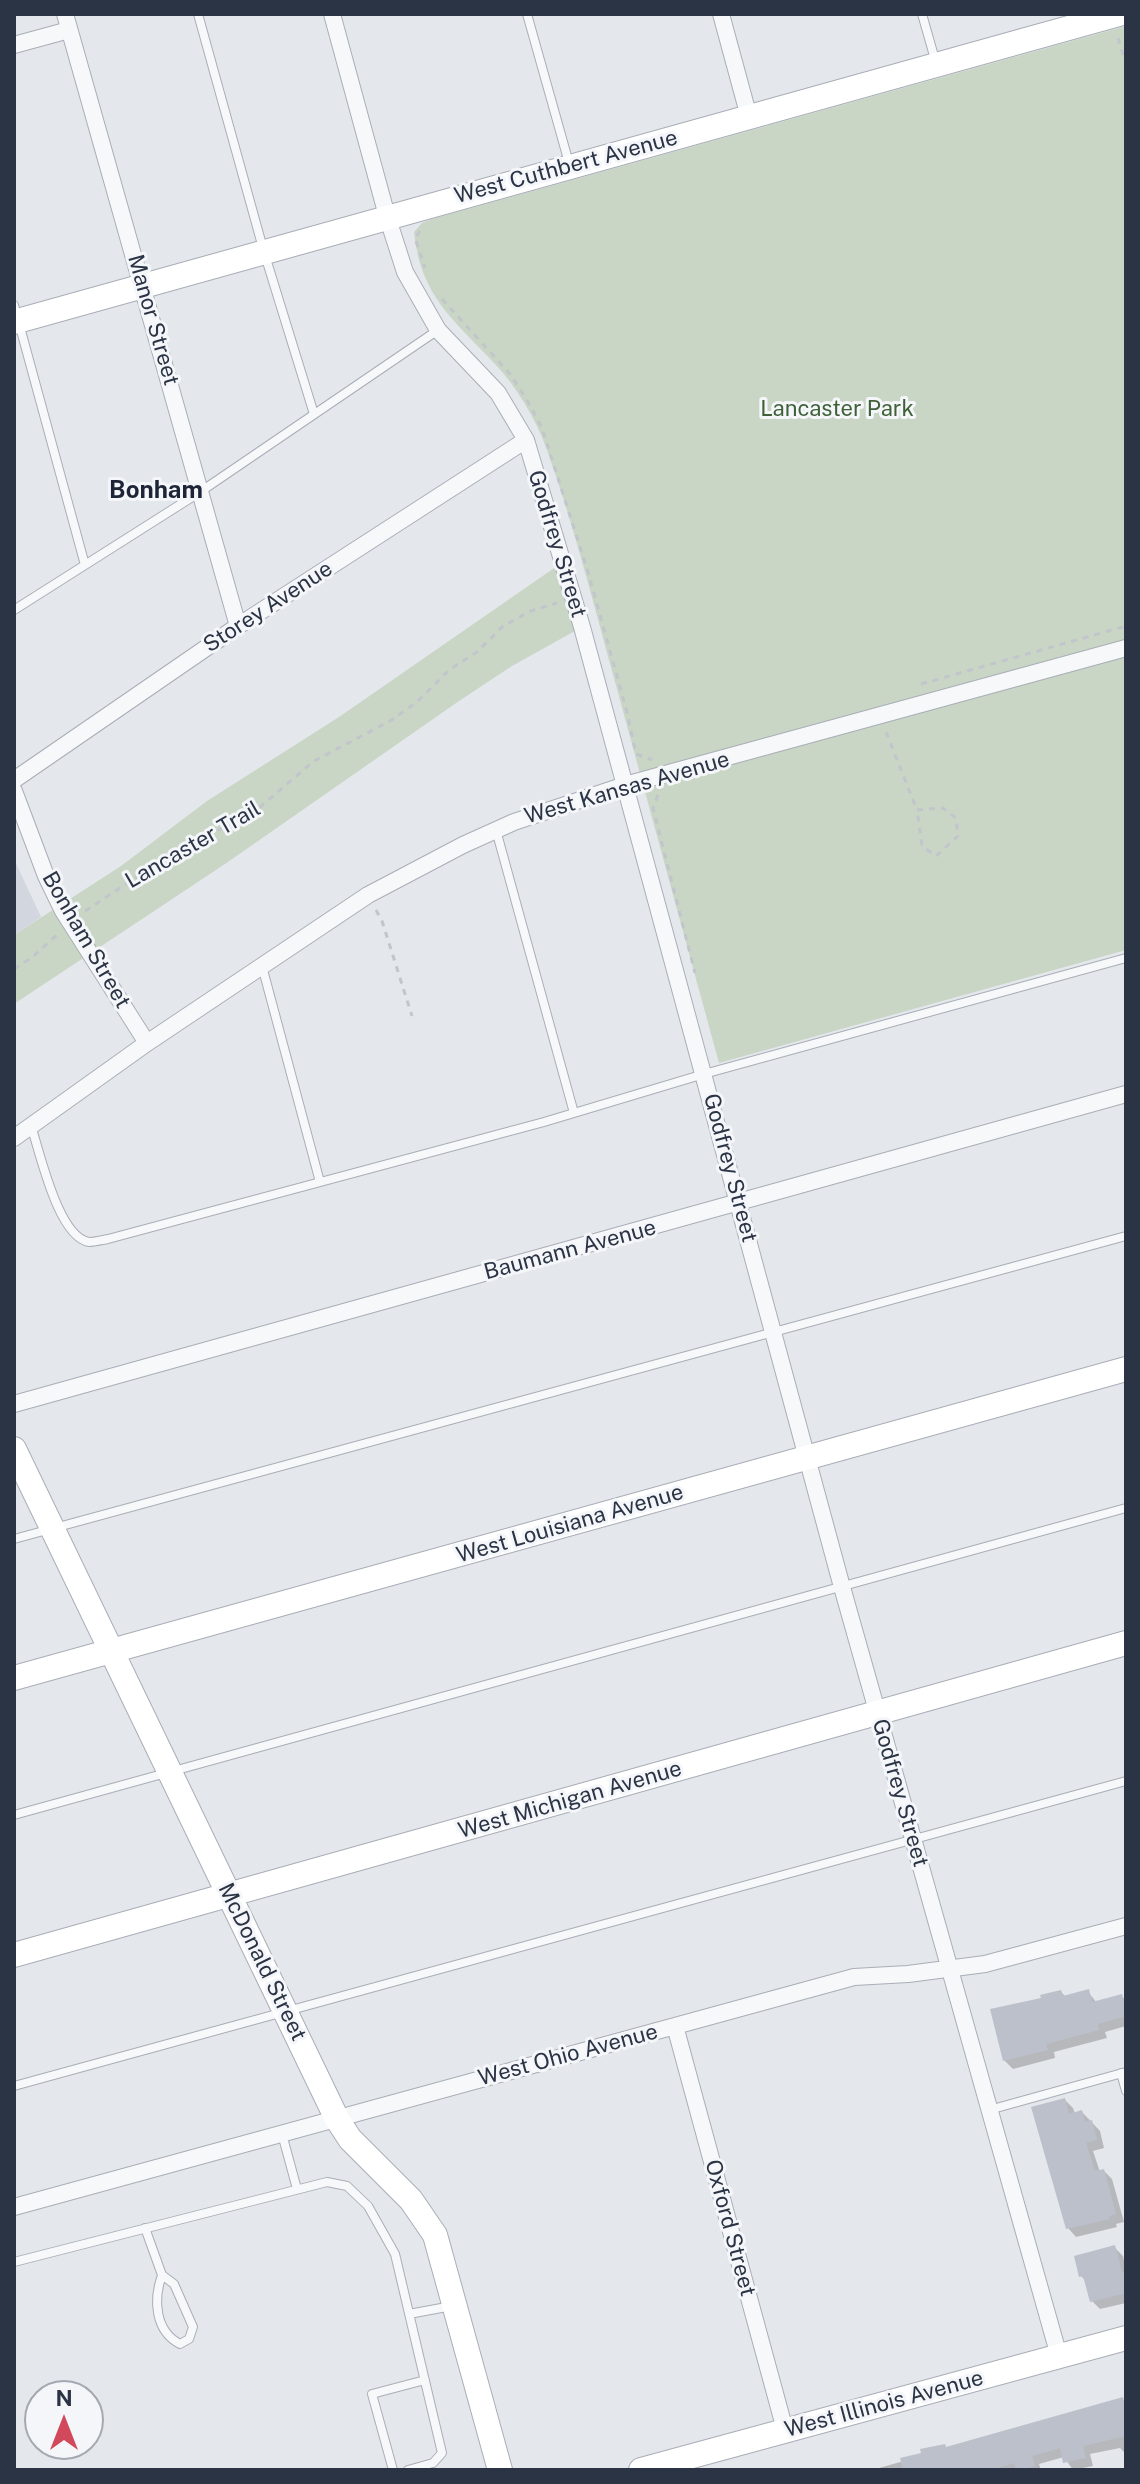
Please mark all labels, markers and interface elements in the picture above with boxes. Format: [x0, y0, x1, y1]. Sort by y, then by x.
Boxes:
street label: West Cuthbert Avenue [452, 125, 680, 209]
street label: Manor Street [122, 252, 184, 388]
park label: Lancaster Park [760, 396, 914, 422]
street label: Godfrey Street [522, 467, 592, 621]
district label: Bonham [109, 477, 203, 505]
street label: Storey Avenue [199, 556, 337, 658]
street label: West Kansas Avenue [521, 746, 733, 830]
street label: Lancaster Trail [121, 796, 265, 894]
street label: Bonham Street [36, 867, 136, 1013]
street label: Godfrey Street [698, 1091, 762, 1245]
street label: Baumann Avenue [481, 1214, 659, 1286]
street label: West Louisiana Avenue [454, 1479, 686, 1569]
street label: Godfrey Street [866, 1716, 934, 1870]
street label: West Michigan Avenue [455, 1755, 685, 1845]
street label: McDonald Street [212, 1879, 312, 2045]
street label: West Ohio Avenue [475, 2018, 661, 2092]
street label: Oxford Street [699, 2157, 761, 2299]
street label: West Illinois Avenue [782, 2365, 986, 2443]
north arrow [24, 2380, 104, 2460]
text: N [55, 2385, 73, 2411]

